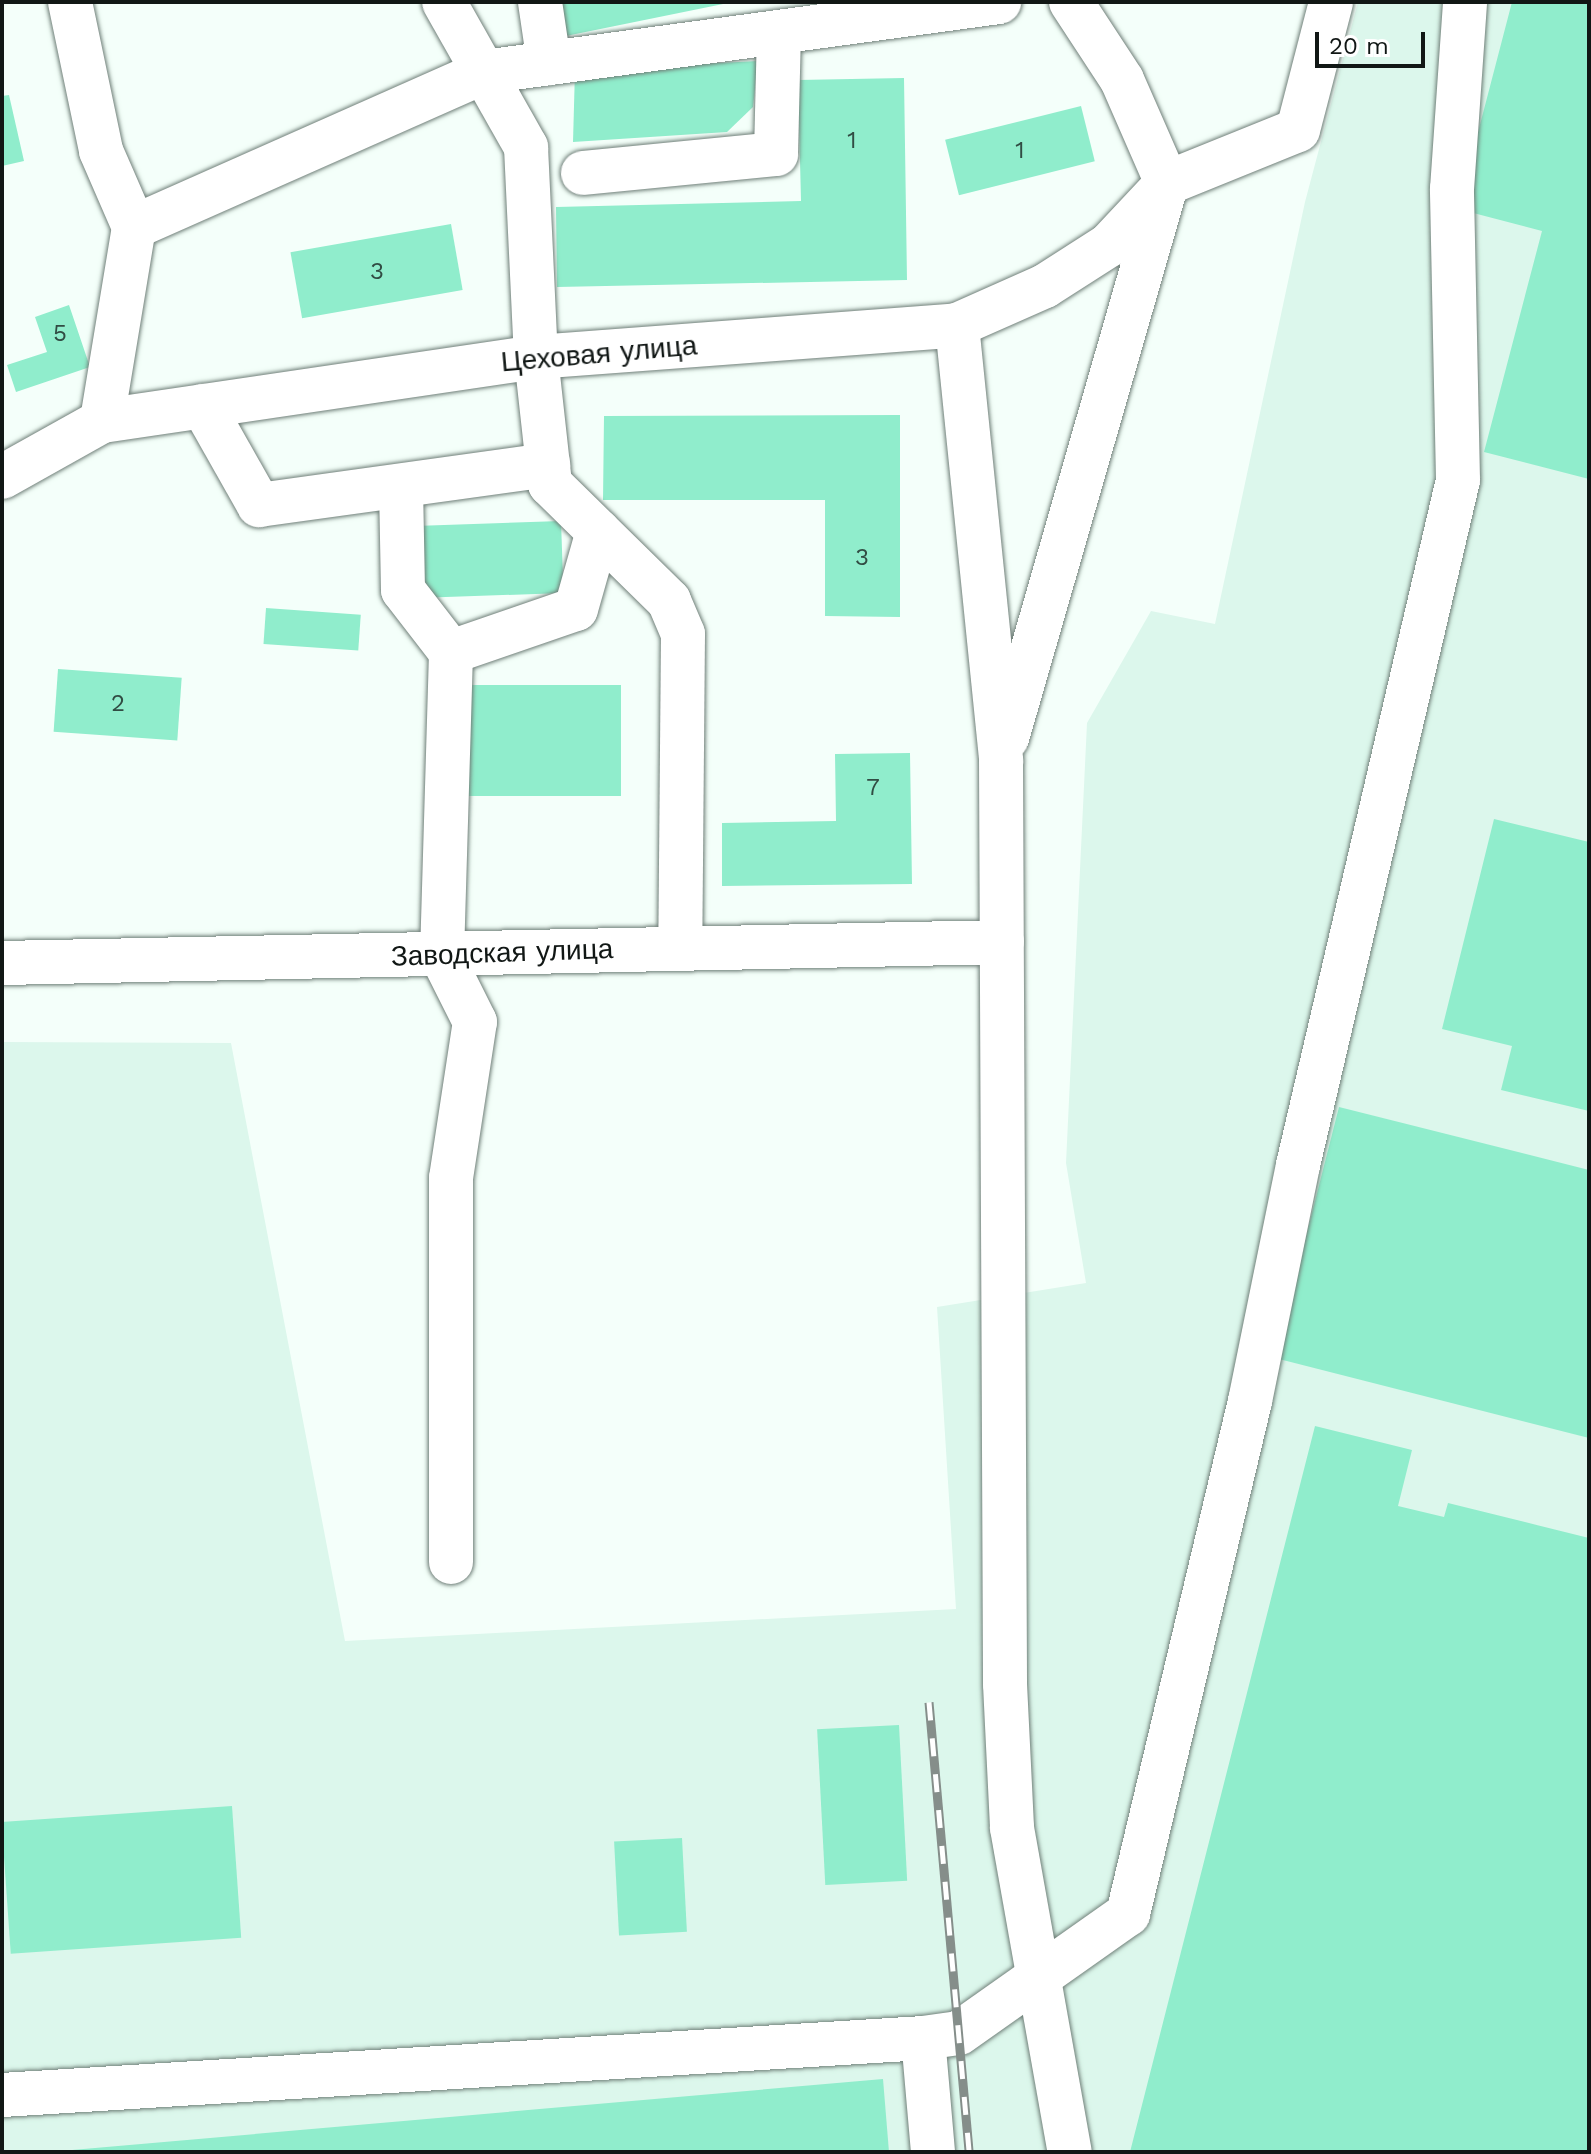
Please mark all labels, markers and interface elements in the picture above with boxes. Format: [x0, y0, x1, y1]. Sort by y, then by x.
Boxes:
scale bar [1319, 16, 1429, 66]
text: 20 m [1329, 32, 1389, 60]
house number: 1 [847, 127, 857, 155]
house number: 1 [1015, 137, 1025, 165]
house number: 3 [370, 258, 384, 286]
house number: 5 [53, 320, 67, 348]
street label: Цеховая улица [500, 329, 698, 379]
house number: 3 [855, 544, 869, 572]
house number: 2 [111, 690, 125, 718]
house number: 7 [866, 774, 880, 802]
street label: Заводская улица [390, 932, 614, 974]

